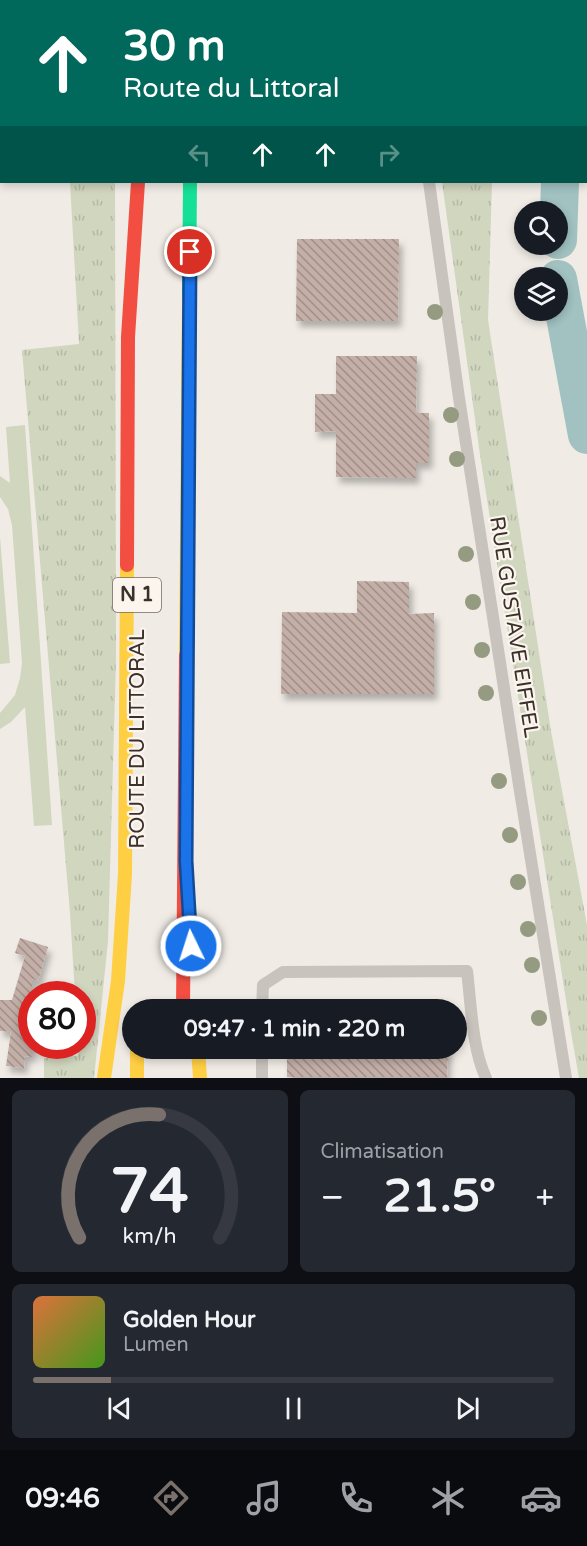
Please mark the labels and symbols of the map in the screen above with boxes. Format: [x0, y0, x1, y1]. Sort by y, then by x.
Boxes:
pin [164, 226, 215, 277]
street label: RUE GUSTAVE EIFFEL [484, 515, 544, 739]
road number: N 1 [113, 578, 161, 612]
street label: ROUTE DU LITTORAL [125, 629, 150, 849]
position arrow [159, 914, 223, 978]
speed limit sign: 80 [18, 981, 96, 1059]

